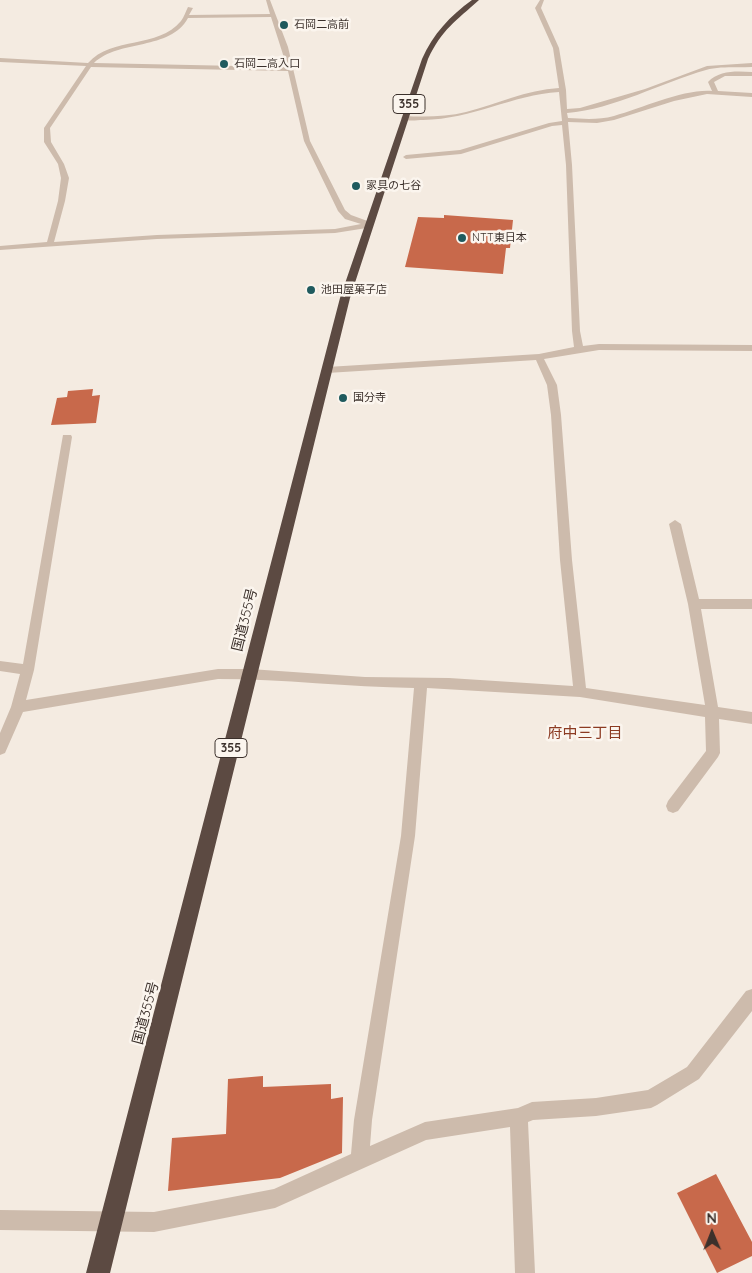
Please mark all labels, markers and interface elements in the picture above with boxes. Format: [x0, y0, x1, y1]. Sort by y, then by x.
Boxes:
place label: 石岡二高前 [294, 18, 349, 32]
marker: 石岡二高前 [278, 19, 290, 31]
place label: 石岡二高入口 [234, 57, 300, 71]
marker: 石岡二高入口 [218, 58, 230, 70]
road number: 355 [393, 95, 425, 114]
place label: 家具の七谷 [366, 179, 421, 193]
marker: 家具の七谷 [350, 180, 362, 192]
place label: NTT東日本 [472, 231, 527, 245]
marker: NTT東日本 [456, 232, 468, 244]
place label: 池田屋菓子店 [321, 283, 387, 297]
marker: 池田屋菓子店 [305, 284, 317, 296]
place label: 国分寺 [353, 391, 386, 405]
marker: 国分寺 [337, 392, 349, 404]
street label: 国道355号 [229, 587, 261, 653]
district label: 府中三丁目 [548, 724, 622, 742]
road number: 355 [215, 738, 247, 758]
street label: 国道355号 [130, 980, 162, 1046]
north arrow [687, 1208, 737, 1258]
text: N [706, 1209, 717, 1227]

